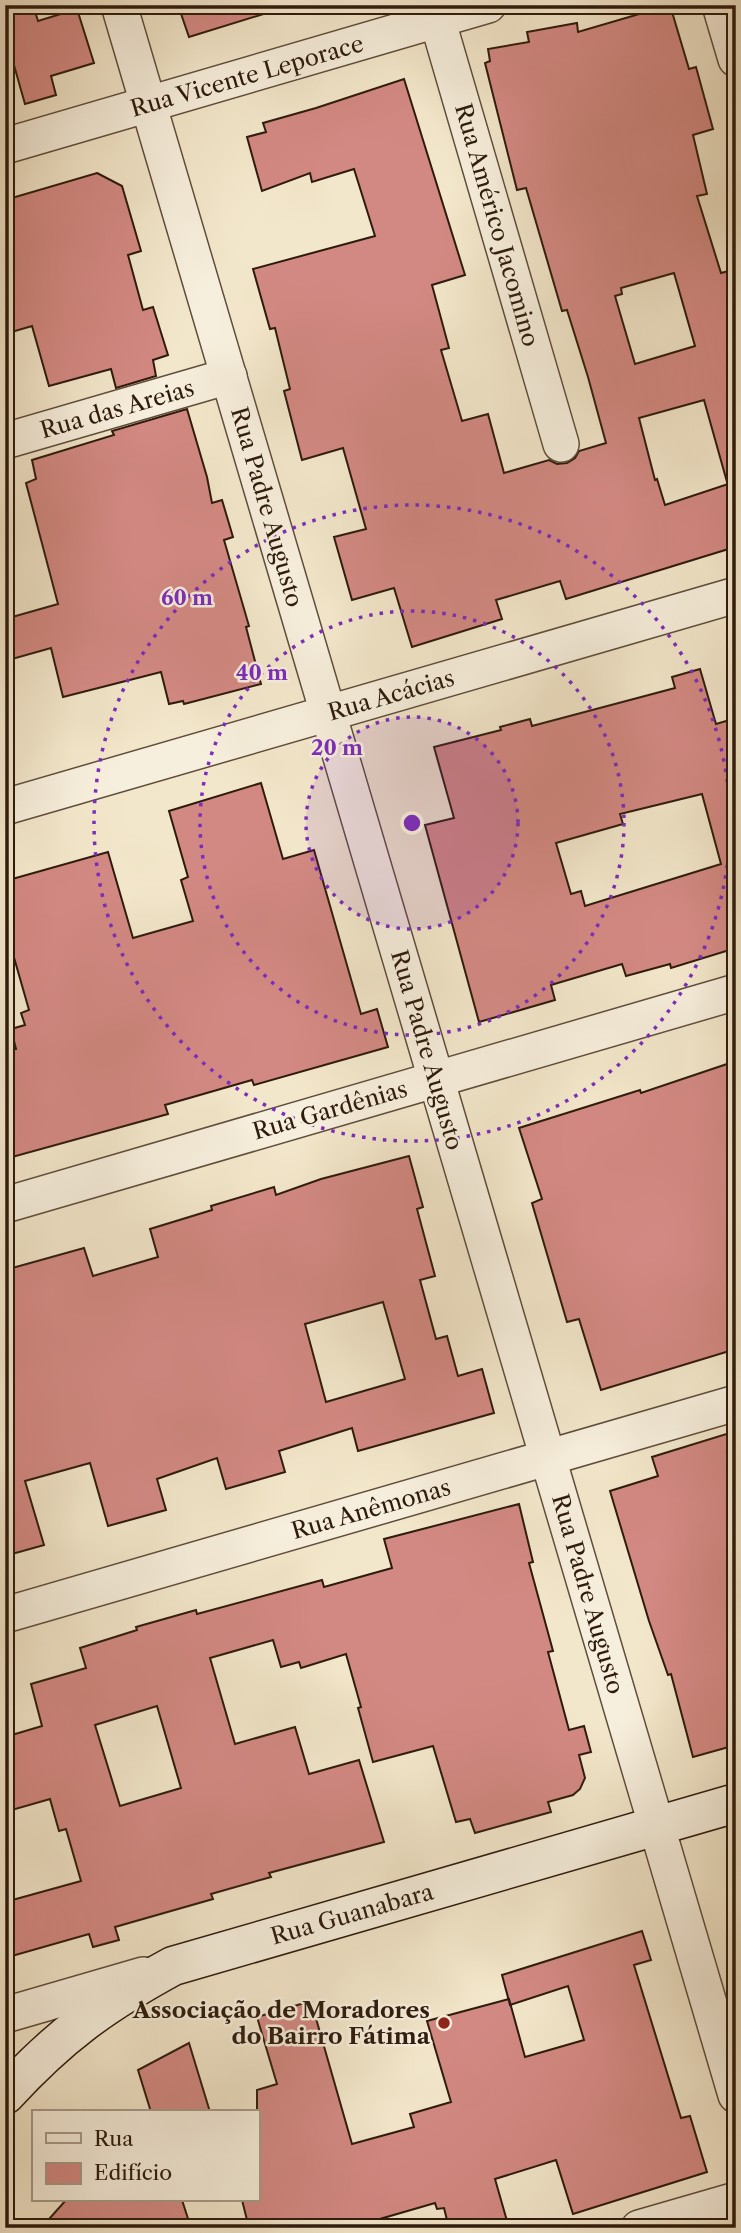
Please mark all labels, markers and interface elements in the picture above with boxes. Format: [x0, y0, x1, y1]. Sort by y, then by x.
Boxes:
street label: Rua Vicente Leporace [127, 29, 367, 123]
street label: Rua Américo Jacomino [449, 100, 545, 350]
street label: Rua das Areias [37, 374, 197, 444]
street label: Rua Padre Augusto [225, 404, 309, 610]
text: 60 m [161, 585, 213, 610]
text: 40 m [236, 660, 288, 685]
street label: Rua Acácias [325, 664, 457, 726]
text: 20 m [311, 735, 363, 760]
centre of rings [400, 811, 424, 835]
street label: Rua Padre Augusto [385, 947, 469, 1153]
street label: Rua Gardênias [250, 1075, 410, 1145]
street label: Rua Anêmonas [288, 1473, 454, 1545]
street label: Rua Padre Augusto [546, 1491, 630, 1697]
street label: Rua Guanabara [267, 1877, 437, 1951]
place label: Associação de Moradores do Bairro Fátima [132, 1996, 431, 2050]
marker: Associação de Moradores do Bairro Fátima [436, 2015, 452, 2031]
legend [32, 2110, 259, 2202]
text: Rua [94, 2126, 134, 2151]
text: Edifício [94, 2160, 172, 2185]

